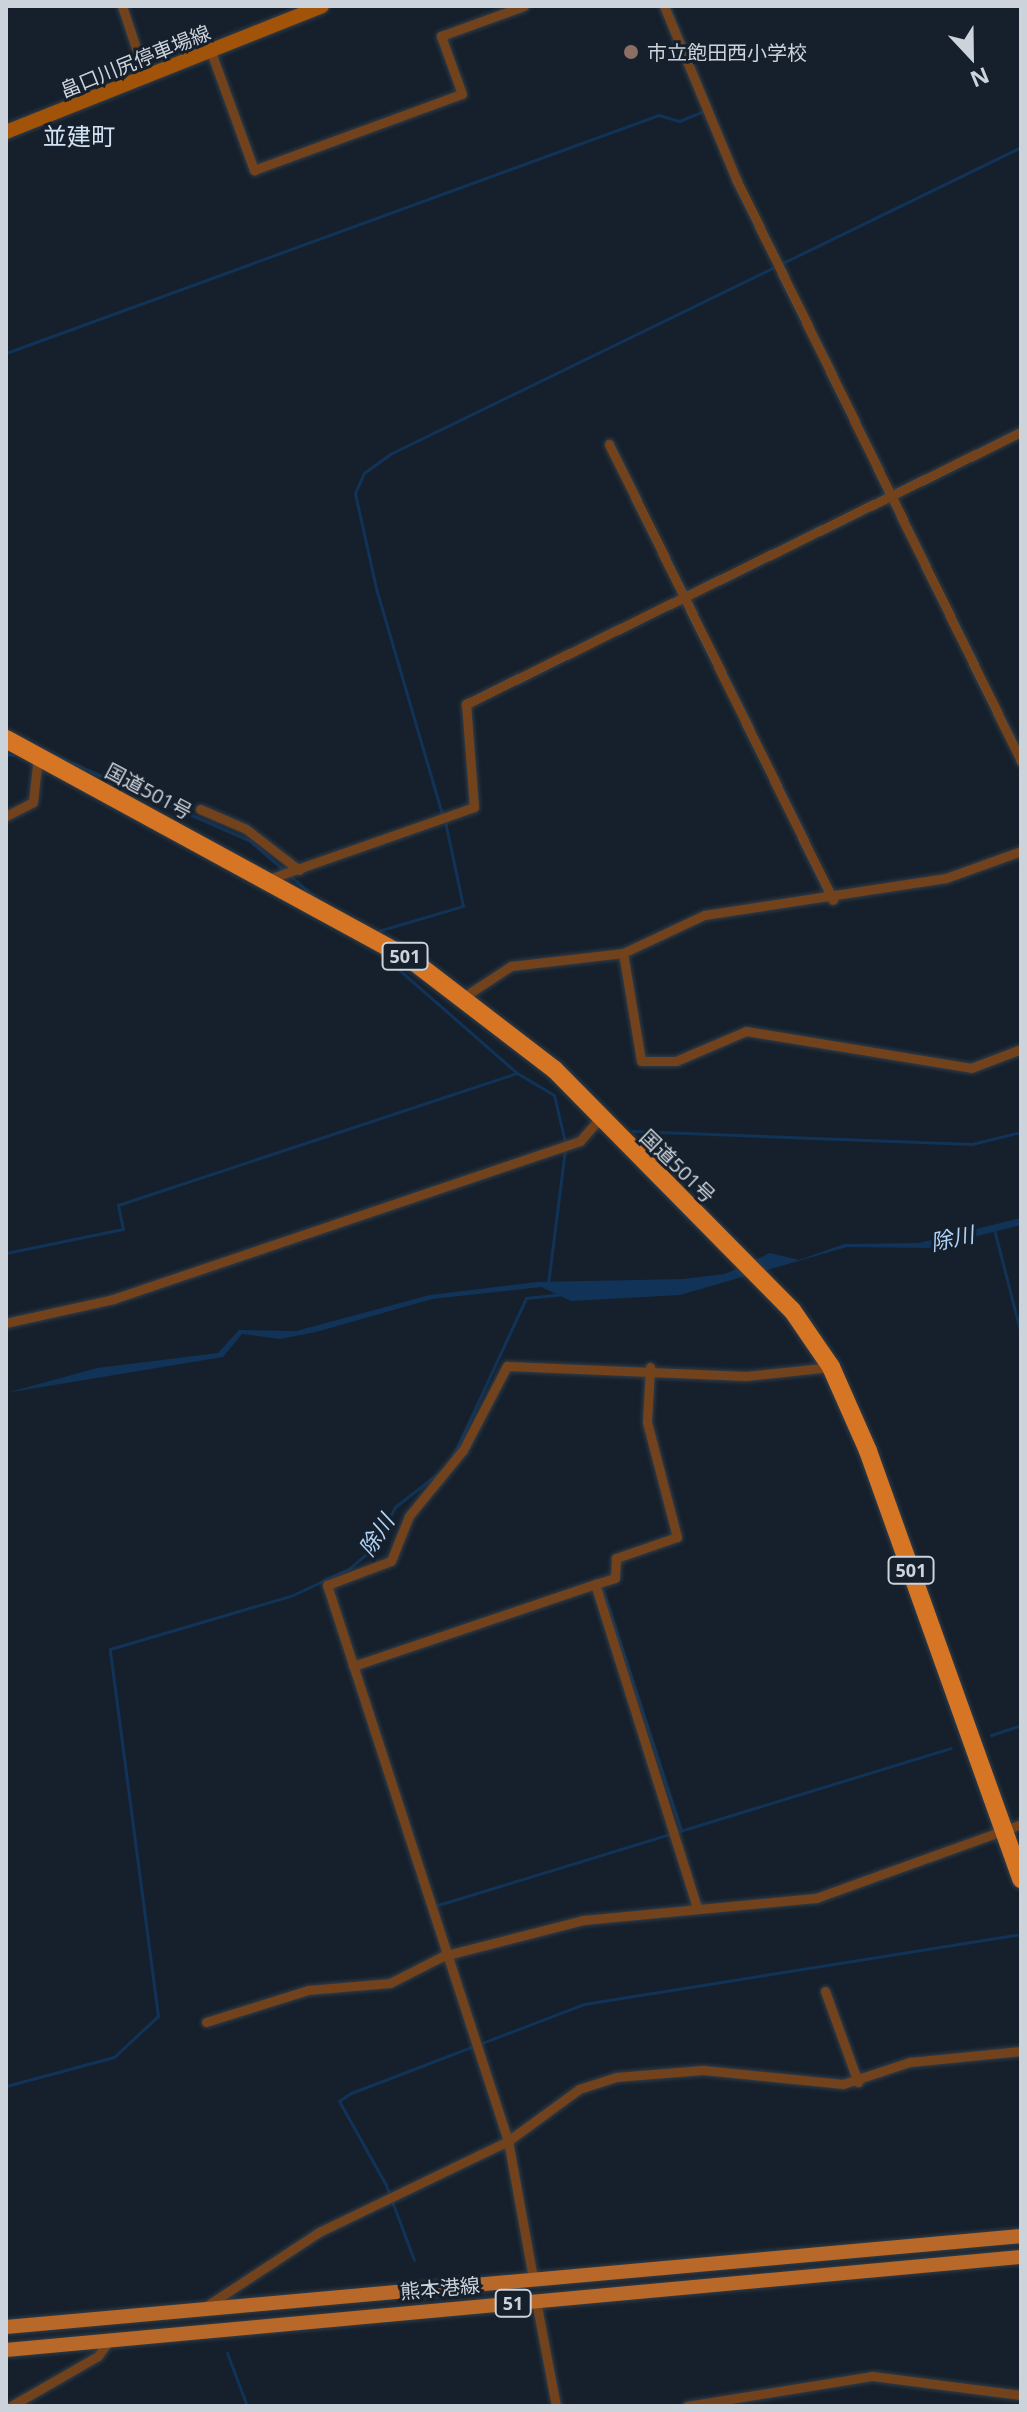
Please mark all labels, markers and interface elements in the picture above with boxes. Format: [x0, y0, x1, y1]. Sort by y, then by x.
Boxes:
north arrow [931, 16, 1011, 96]
street label: 畠口川尻停車場線 [56, 20, 214, 102]
place label: 市立飽田西小学校 [647, 40, 807, 64]
marker: 市立飽田西小学校 [622, 43, 640, 61]
text: N [966, 61, 994, 96]
district label: 並建町 [43, 122, 115, 150]
street label: 国道501号 [102, 758, 196, 824]
road number: 501 [381, 942, 429, 970]
street label: 国道501号 [636, 1125, 720, 1207]
water label: 除川 [928, 1221, 976, 1255]
water label: 除川 [353, 1509, 399, 1561]
road number: 501 [887, 1556, 935, 1584]
street label: 熊本港線 [399, 2273, 481, 2303]
road number: 51 [493, 2289, 533, 2317]

